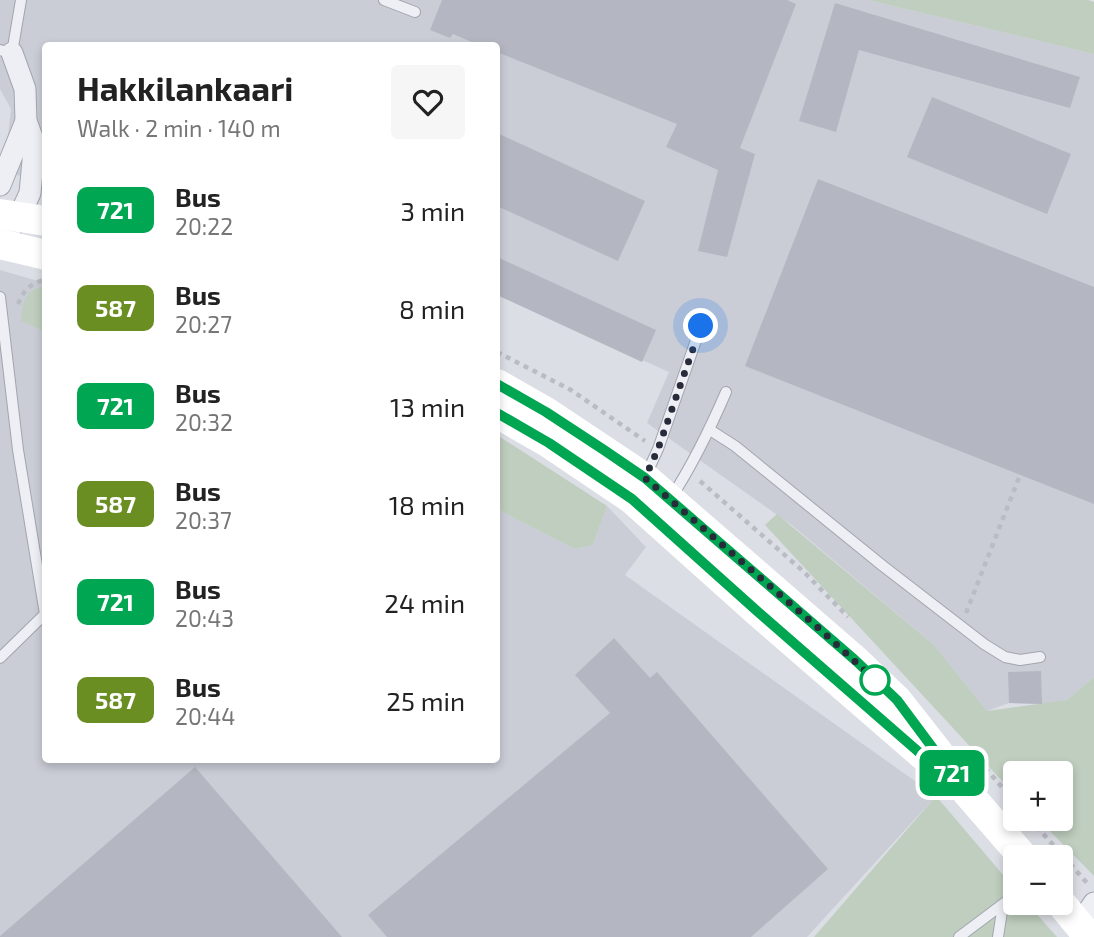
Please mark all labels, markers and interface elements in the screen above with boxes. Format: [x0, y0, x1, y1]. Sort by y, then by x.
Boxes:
button: heart [391, 65, 465, 139]
text: Hakkilankaari [77, 68, 293, 108]
text: Walk · 2 min · 140 m [77, 114, 281, 142]
text: Bus [175, 181, 221, 212]
text: 721 [97, 195, 134, 224]
text: 3 min [400, 195, 465, 226]
text: 20:22 [175, 212, 233, 240]
text: Bus [175, 279, 221, 310]
text: 587 [95, 293, 136, 322]
text: 8 min [399, 293, 465, 324]
your location [683, 308, 718, 343]
text: 20:27 [175, 310, 232, 338]
text: Bus [175, 377, 221, 408]
text: 721 [97, 391, 134, 420]
text: 13 min [390, 391, 465, 422]
text: 20:32 [175, 408, 233, 436]
text: Bus [175, 475, 221, 506]
text: 587 [95, 489, 136, 518]
text: 18 min [389, 489, 465, 520]
text: 20:37 [175, 506, 232, 534]
text: Bus [175, 573, 221, 604]
text: 721 [97, 587, 134, 616]
text: 24 min [384, 587, 465, 618]
text: 20:43 [175, 604, 234, 632]
unlabelled marker [860, 665, 890, 695]
text: Bus [175, 671, 221, 702]
text: 587 [95, 685, 136, 714]
text: 25 min [386, 685, 465, 716]
text: 20:44 [175, 702, 236, 730]
line badge: 721 [912, 750, 992, 796]
text: 721 [934, 758, 970, 787]
map controls [1003, 761, 1073, 915]
button: + [1003, 761, 1073, 831]
button: − [1003, 845, 1073, 915]

